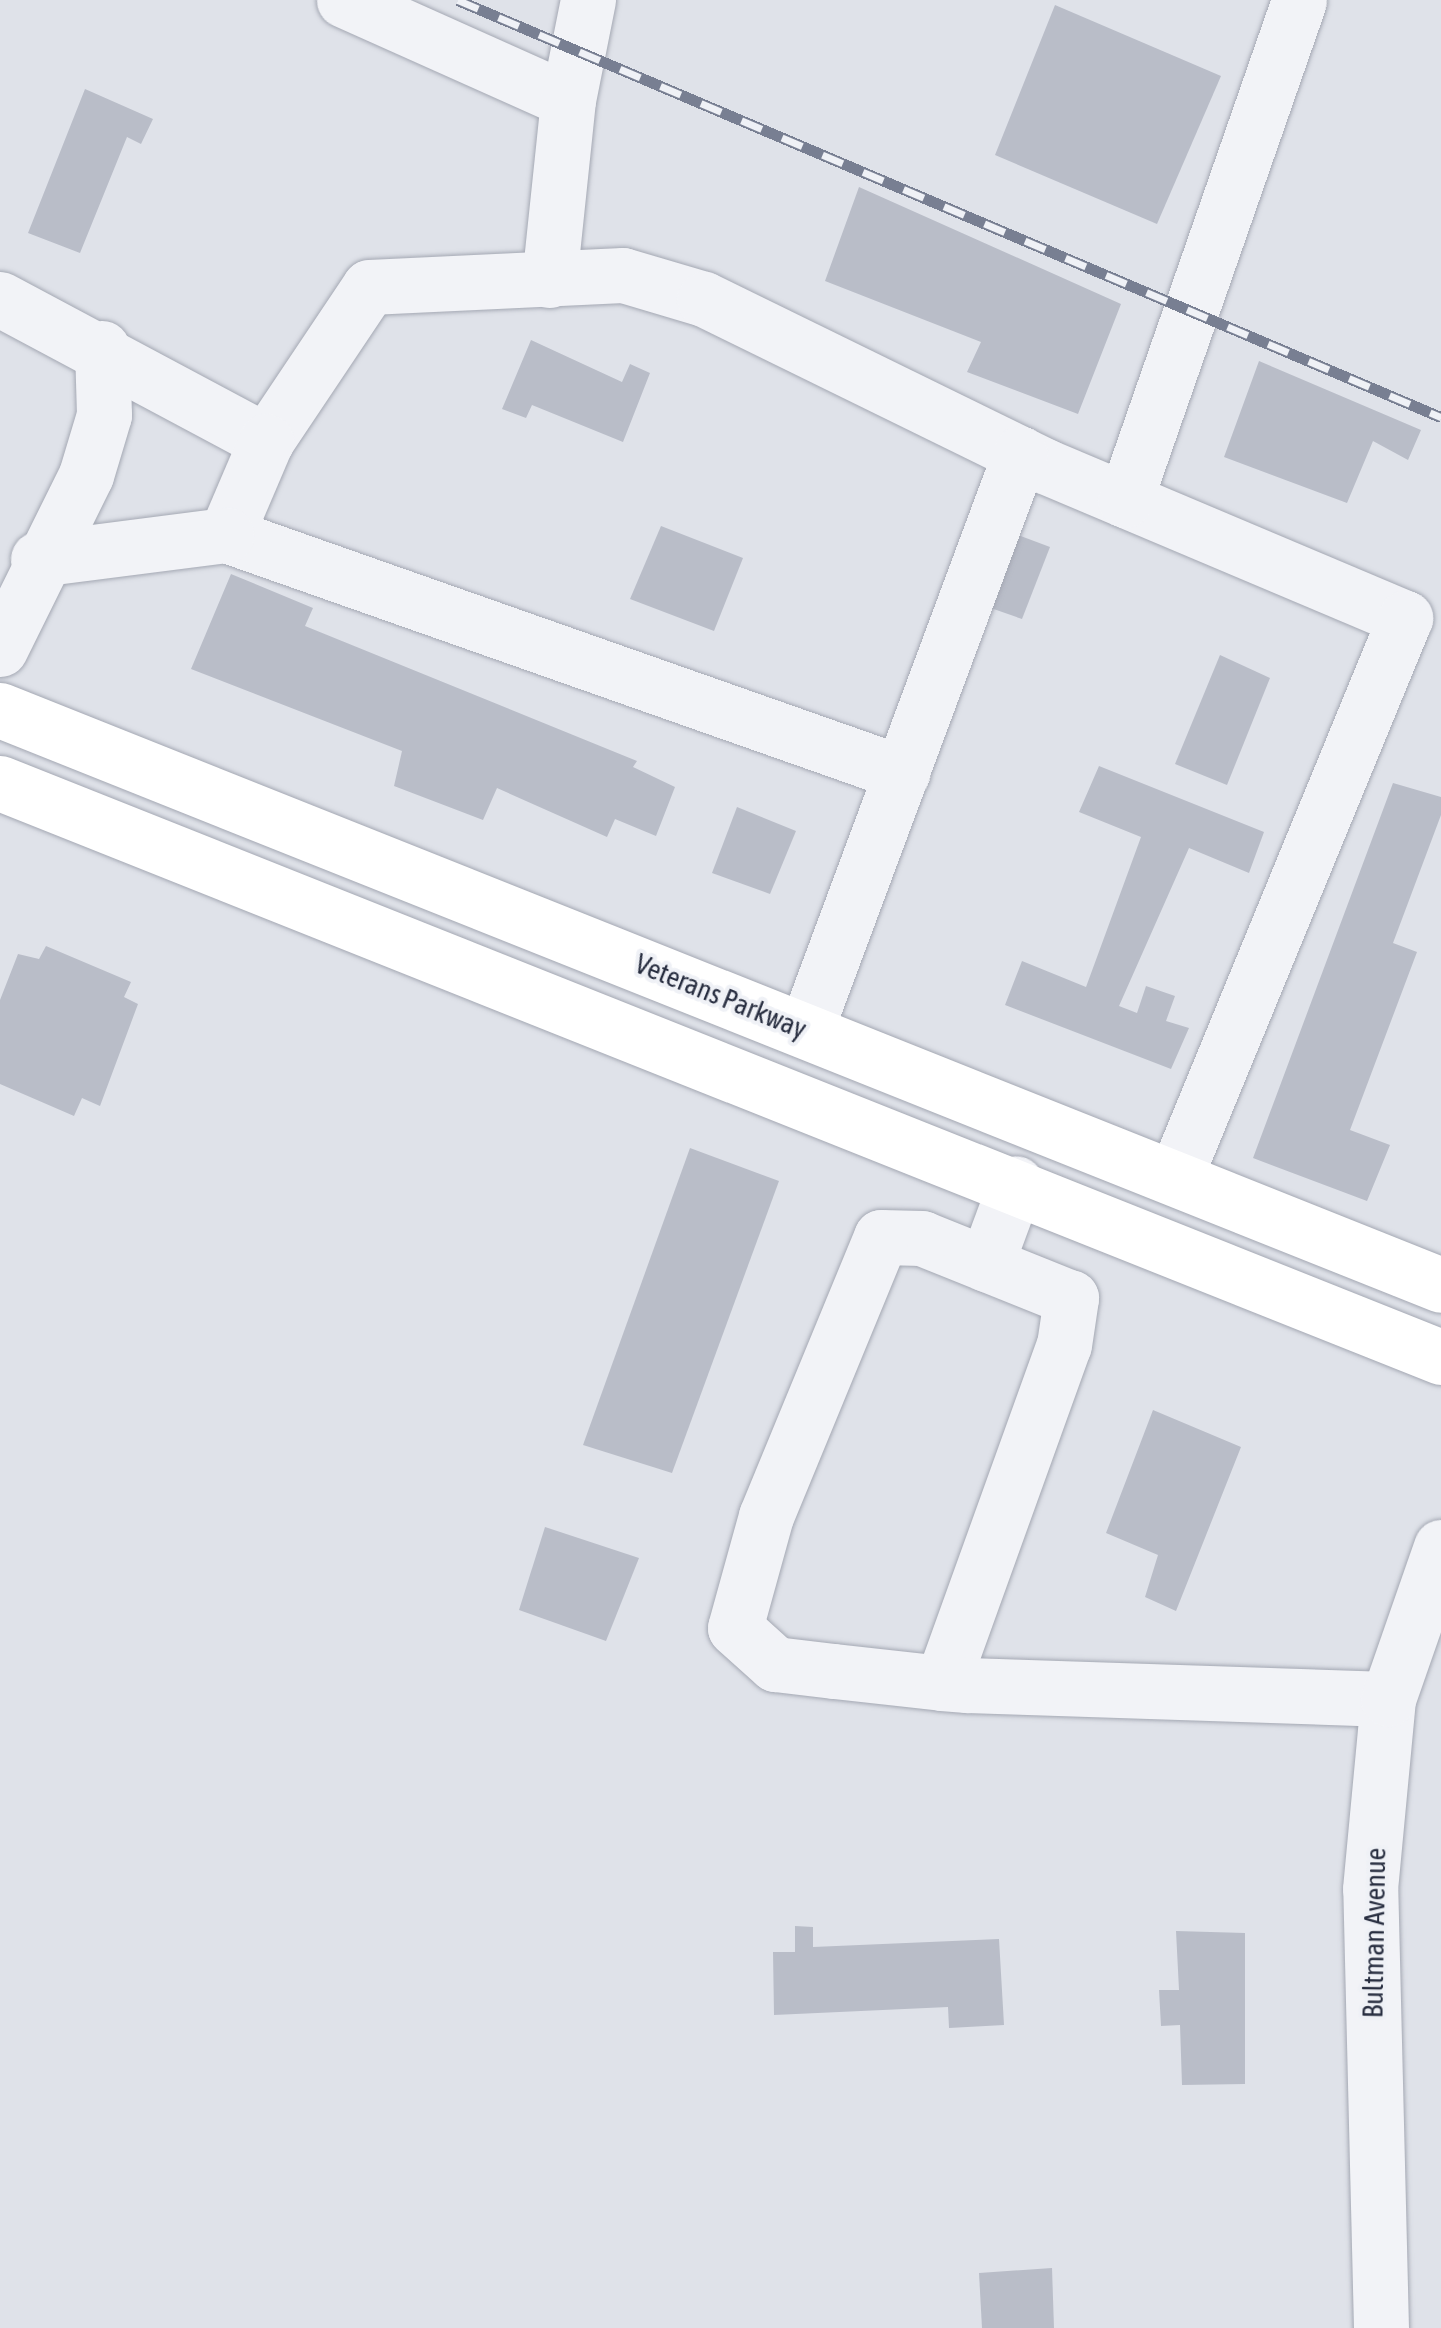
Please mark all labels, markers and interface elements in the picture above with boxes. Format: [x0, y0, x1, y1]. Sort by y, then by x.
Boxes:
street label: Veterans Parkway [630, 946, 812, 1046]
street label: Bultman Avenue [1356, 1848, 1392, 2018]

